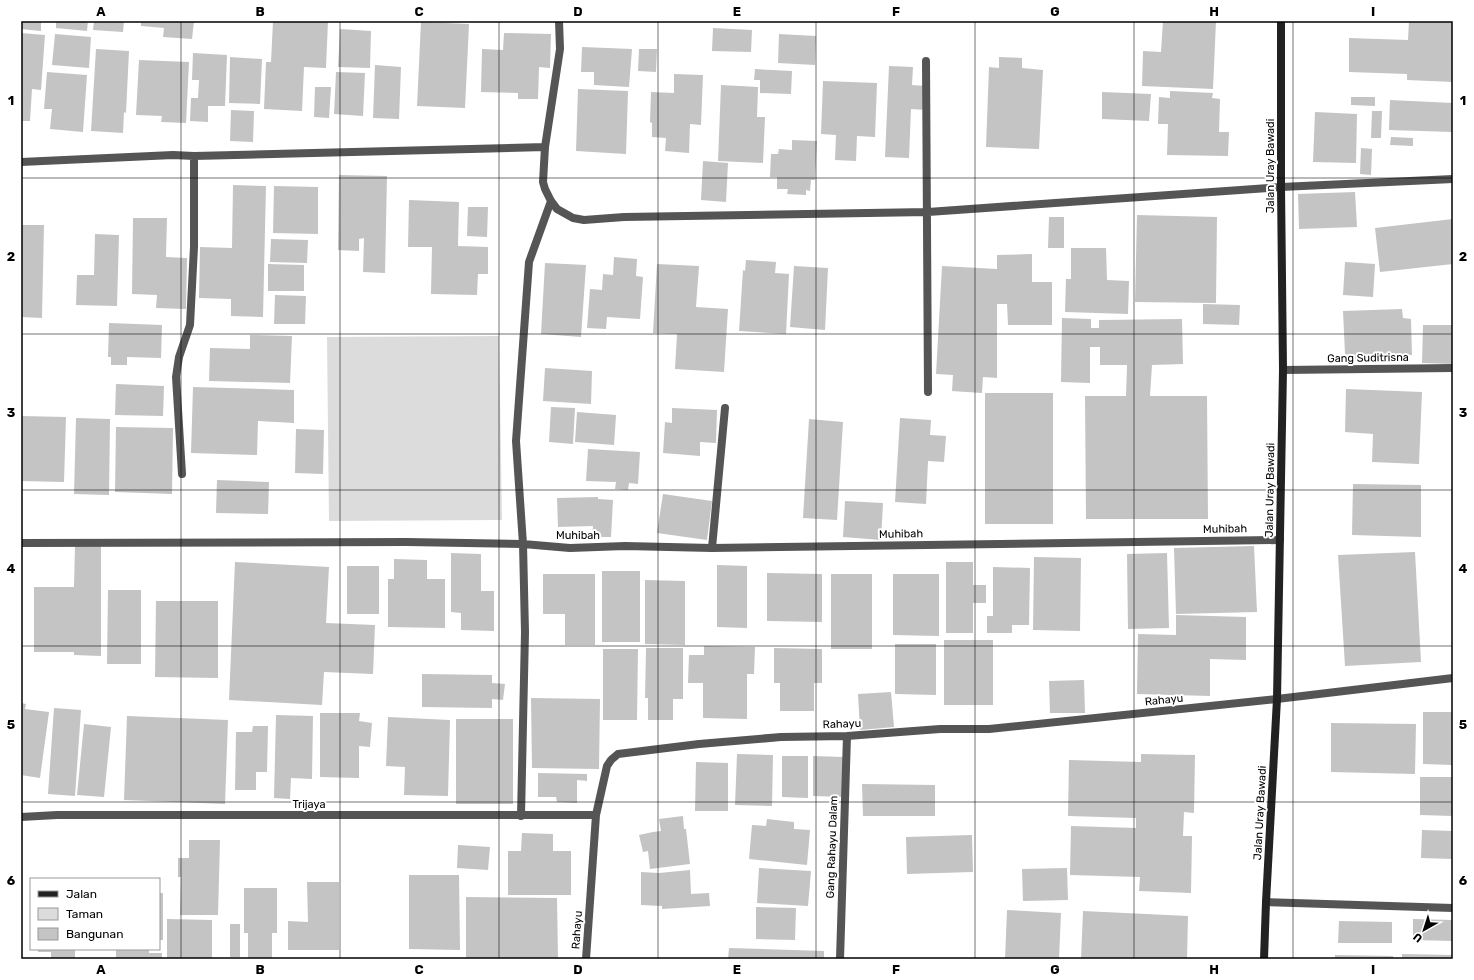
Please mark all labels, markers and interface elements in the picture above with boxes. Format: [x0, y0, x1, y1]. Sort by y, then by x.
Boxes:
text: A [96, 4, 106, 19]
text: B [255, 4, 265, 19]
text: C [414, 4, 424, 19]
text: D [573, 4, 583, 19]
text: E [733, 4, 741, 19]
text: F [892, 4, 900, 19]
text: G [1050, 4, 1060, 19]
text: H [1209, 4, 1219, 19]
text: I [1371, 4, 1375, 19]
text: 1 [8, 93, 14, 108]
text: 1 [1460, 93, 1466, 108]
street label: Jalan Uray Bawadi [1264, 119, 1277, 213]
text: 2 [7, 249, 15, 264]
text: 2 [1459, 249, 1467, 264]
street label: Gang Suditrisna [1327, 351, 1409, 365]
text: 3 [7, 405, 16, 420]
text: 3 [1459, 405, 1468, 420]
street label: Jalan Uray Bawadi [1263, 443, 1277, 537]
street label: Muhibah [1203, 522, 1247, 536]
street label: Muhibah [879, 527, 923, 541]
street label: Muhibah [556, 529, 600, 542]
text: 4 [7, 561, 16, 576]
text: 4 [1459, 561, 1468, 576]
street label: Rahayu [1144, 692, 1184, 708]
text: 5 [7, 717, 15, 732]
street label: Rahayu [822, 717, 862, 731]
text: 5 [1459, 717, 1467, 732]
street label: Jalan Uray Bawadi [1251, 765, 1269, 861]
street label: Gang Rahayu Dalam [824, 795, 840, 899]
street label: Trijaya [293, 798, 326, 811]
text: 6 [7, 873, 16, 888]
text: 6 [1459, 873, 1468, 888]
legend [30, 878, 160, 950]
text: Jalan [66, 887, 97, 901]
text: Taman [66, 907, 103, 921]
street label: Rahayu [569, 910, 585, 950]
north arrow [1404, 910, 1444, 950]
text: Bangunan [66, 927, 123, 941]
text: U [1411, 930, 1425, 945]
text: A [96, 962, 106, 977]
text: B [255, 962, 265, 977]
text: C [414, 962, 424, 977]
text: D [573, 962, 583, 977]
text: E [733, 962, 741, 977]
text: F [892, 962, 900, 977]
text: G [1050, 962, 1060, 977]
text: H [1209, 962, 1219, 977]
text: I [1371, 962, 1375, 977]

